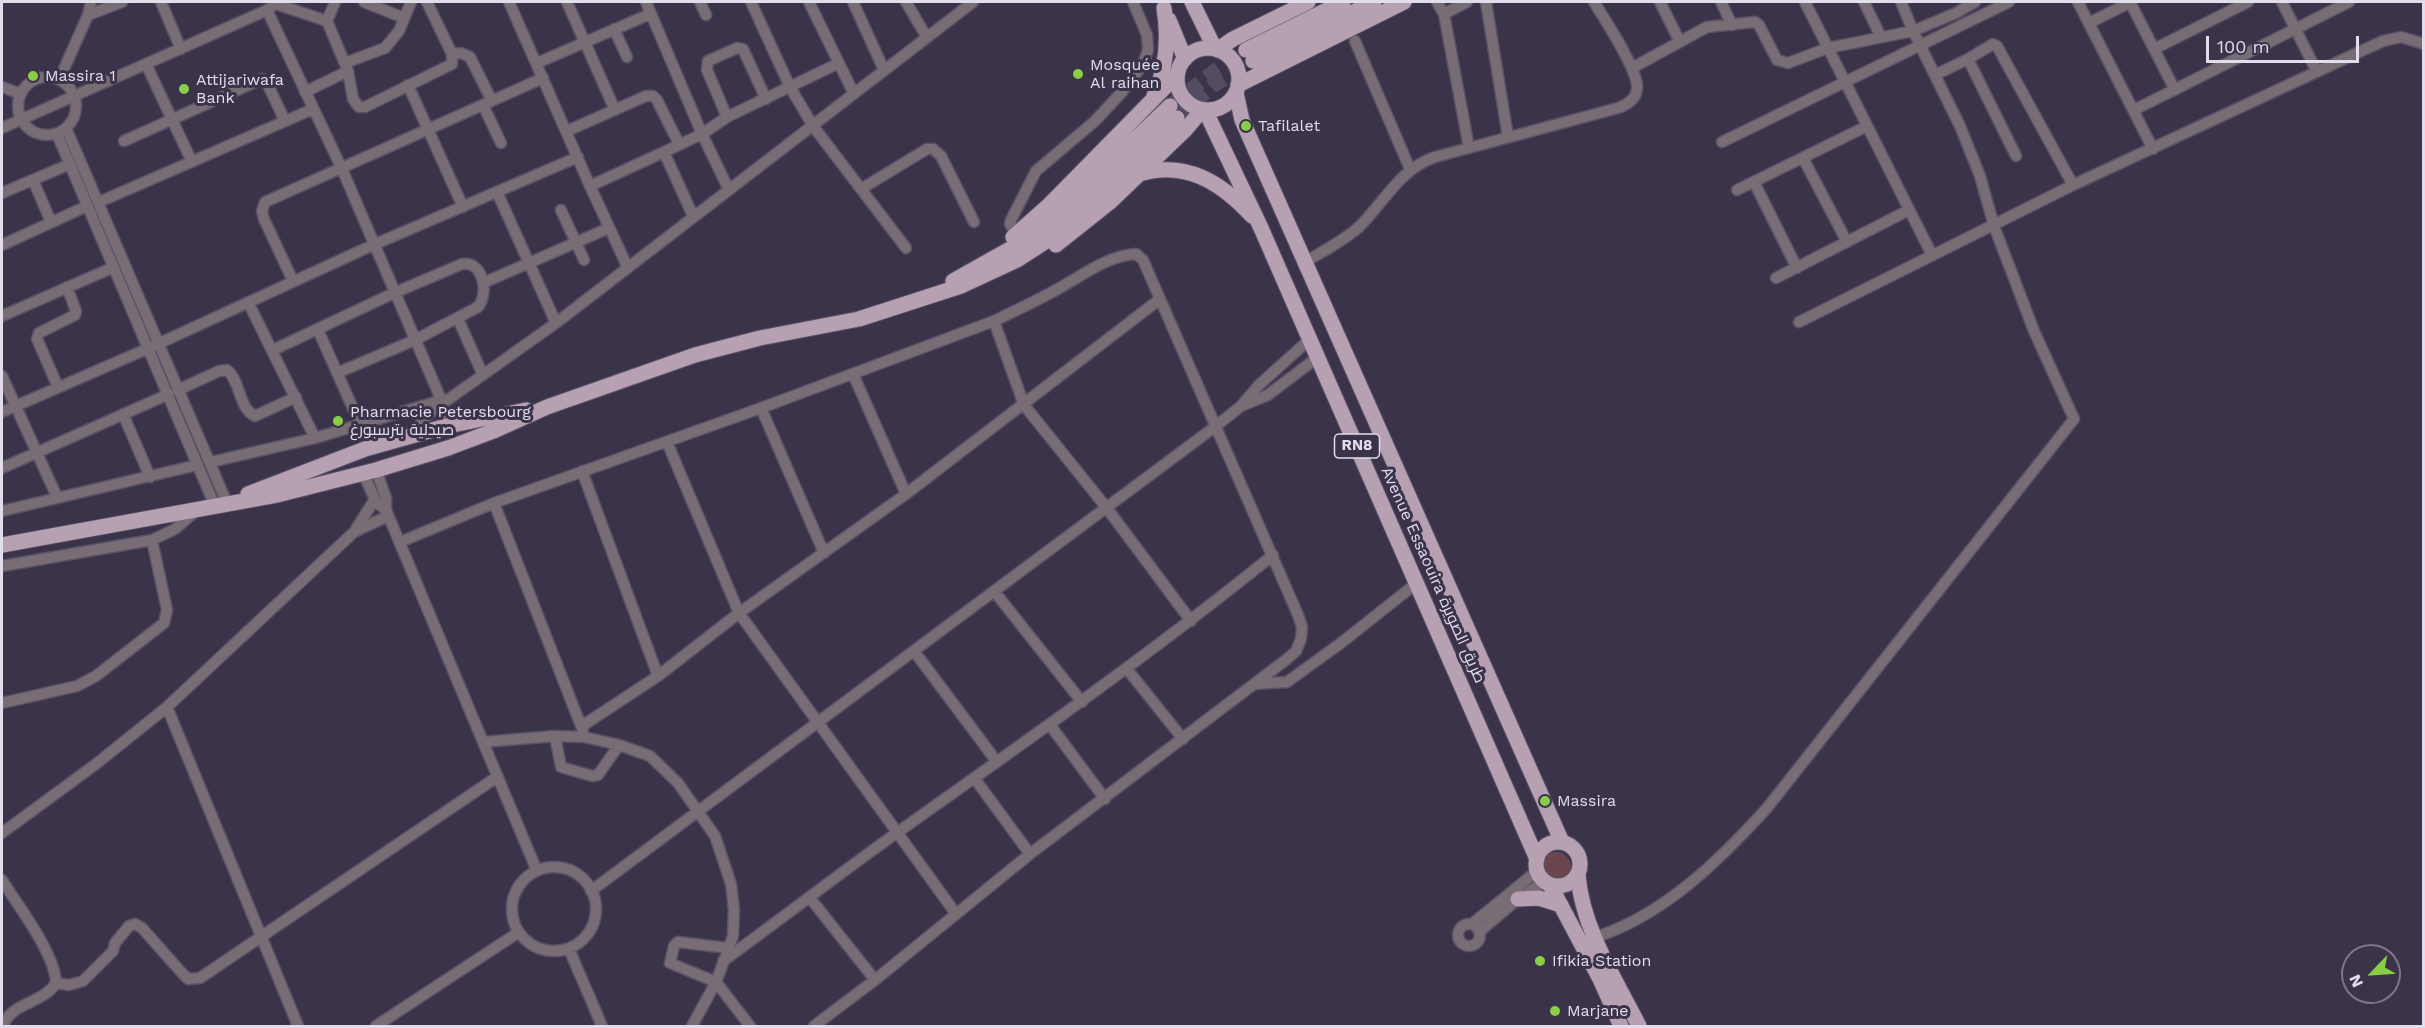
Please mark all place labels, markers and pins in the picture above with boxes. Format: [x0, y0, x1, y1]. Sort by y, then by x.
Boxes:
place label: Mosquée Al raihan [1090, 55, 1160, 93]
place label: Massira 1 [45, 66, 116, 86]
marker: Mosquée Al raihan [1071, 67, 1085, 81]
marker: Massira 1 [26, 69, 40, 83]
place label: Attijariwafa Bank [196, 70, 284, 108]
marker: Attijariwafa Bank [177, 82, 191, 96]
place label: Tafilalet [1258, 116, 1320, 136]
marker: Tafilalet [1239, 119, 1253, 133]
place label: Pharmacie Petersbourg صيدلية بترسبورغ [350, 402, 531, 440]
marker: Pharmacie Petersbourg صيدلية بترسبورغ [331, 414, 345, 428]
place label: Massira [1557, 791, 1616, 811]
marker: Massira [1538, 794, 1552, 808]
place label: Ifikia Station [1552, 951, 1651, 971]
marker: Ifikia Station [1533, 954, 1547, 968]
place label: Marjane [1567, 1001, 1629, 1021]
marker: Marjane [1548, 1004, 1562, 1018]

